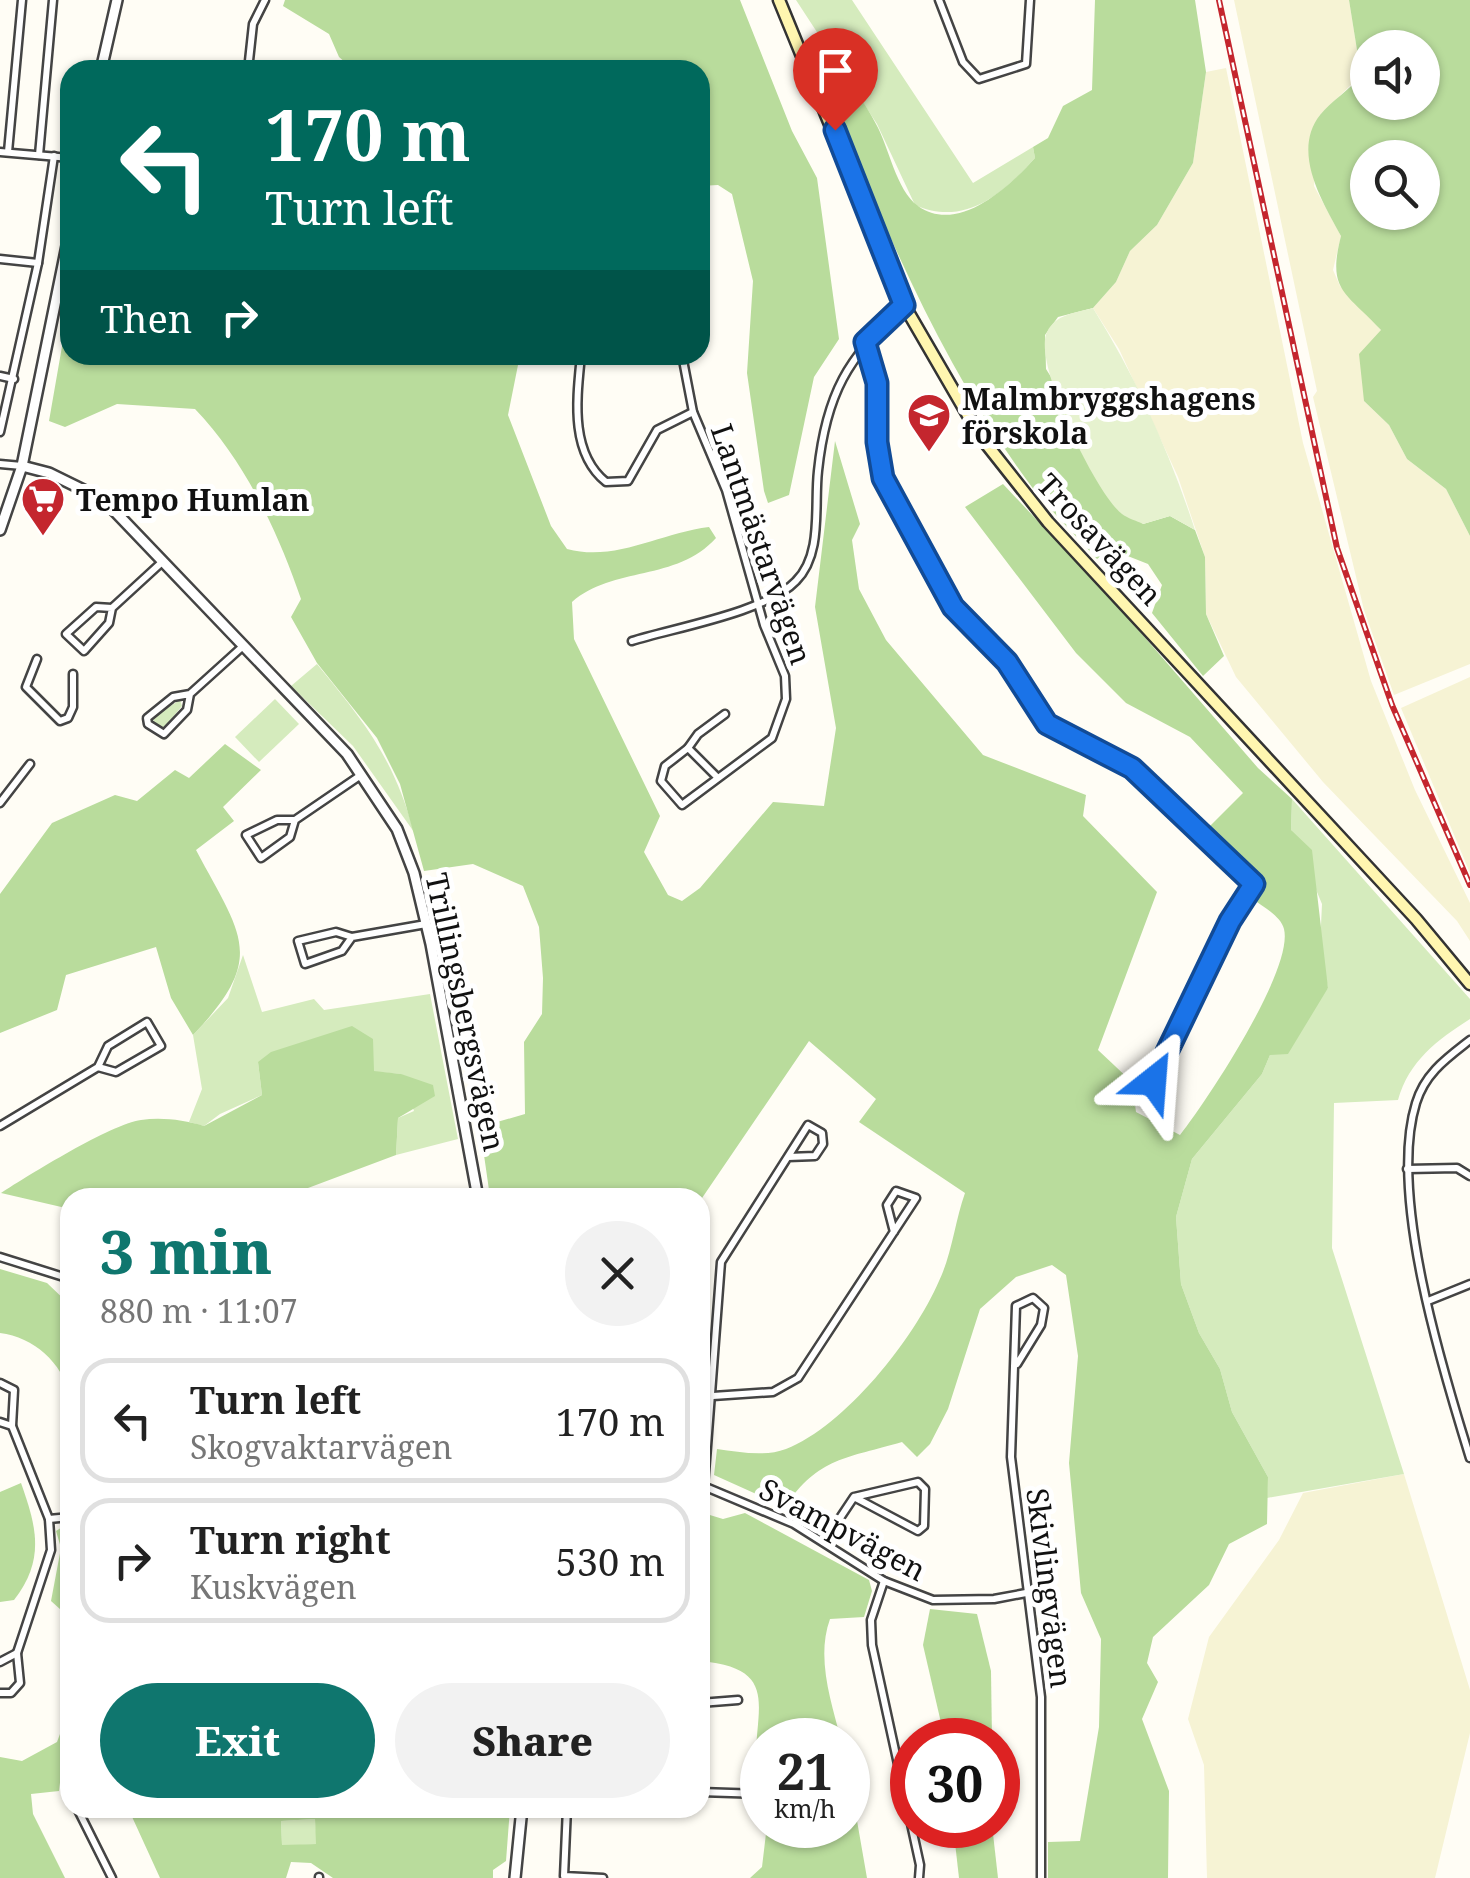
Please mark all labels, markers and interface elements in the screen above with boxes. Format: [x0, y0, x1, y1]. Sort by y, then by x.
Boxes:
pin [793, 28, 878, 131]
map controls [1350, 30, 1440, 230]
button: sound [1350, 30, 1440, 120]
icon: arrive [808, 43, 863, 98]
text: 170 m [265, 86, 471, 182]
icon: left [100, 100, 230, 230]
button: search [1350, 140, 1440, 230]
text: Turn left [265, 177, 454, 238]
icon: right [212, 290, 267, 345]
text: Then [100, 292, 192, 344]
place label: Malmbryggshagens förskola [962, 378, 1256, 453]
school or university icon: Malmbryggshagens förskola [906, 392, 952, 453]
street label: Lantmästarvägen [702, 418, 822, 670]
street label: Trosavägen [1028, 464, 1172, 614]
supermarket icon: Tempo Humlan [20, 476, 66, 537]
place label: Tempo Humlan [76, 479, 309, 520]
street label: Trillingsbergsvägen [416, 869, 516, 1155]
position arrow [1101, 1029, 1205, 1133]
text: 3 min [100, 1210, 272, 1292]
button: close [565, 1221, 670, 1326]
text: 880 m · 11:07 [100, 1289, 298, 1332]
text: Turn left [190, 1373, 361, 1425]
icon: left [105, 1393, 160, 1448]
text: 170 m [555, 1395, 665, 1447]
text: Skogvaktarvägen [190, 1425, 452, 1468]
street label: Svampvägen [753, 1468, 933, 1590]
street label: Skivlingvägen [1017, 1486, 1083, 1690]
text: Turn right [190, 1513, 391, 1565]
icon: right [105, 1533, 160, 1588]
text: 530 m [555, 1535, 665, 1587]
text: Kuskvägen [190, 1565, 357, 1608]
button: Exit [100, 1683, 375, 1798]
button: Share [395, 1683, 670, 1798]
speed limit sign: 30 [890, 1718, 1020, 1848]
text: 21 [777, 1737, 833, 1805]
text: km/h [774, 1791, 836, 1825]

